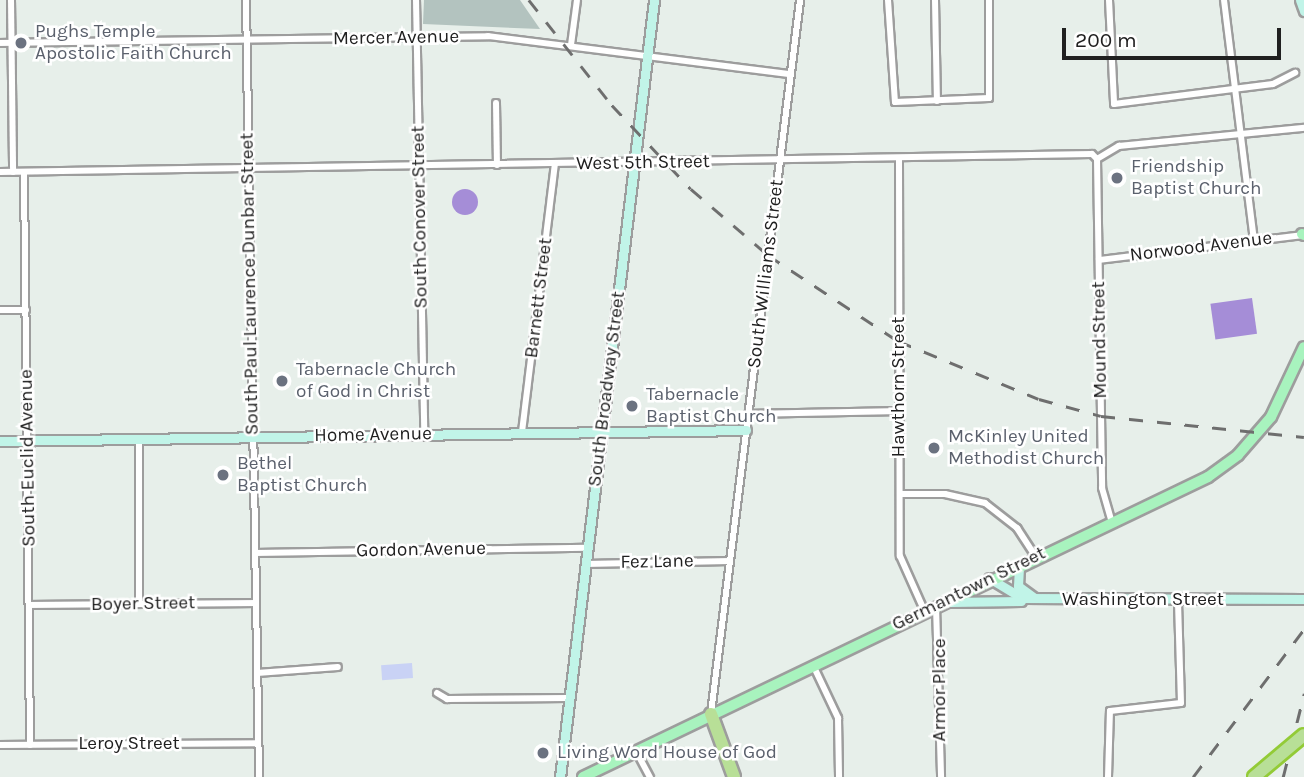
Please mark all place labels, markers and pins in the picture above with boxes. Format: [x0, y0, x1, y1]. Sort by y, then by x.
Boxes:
place label: Pughs Temple Apostolic Faith Church [35, 21, 232, 65]
marker: Pughs Temple Apostolic Faith Church [13, 35, 29, 51]
place label: Friendship Baptist Church [1131, 156, 1262, 200]
marker: Friendship Baptist Church [1109, 170, 1125, 186]
place label: Tabernacle Church of God in Christ [296, 359, 456, 403]
marker: Tabernacle Church of God in Christ [274, 373, 290, 389]
place label: Tabernacle Baptist Church [646, 384, 777, 428]
marker: Tabernacle Baptist Church [624, 398, 640, 414]
place label: McKinley United Methodist Church [948, 426, 1104, 470]
marker: McKinley United Methodist Church [926, 440, 942, 456]
place label: Bethel Baptist Church [237, 453, 368, 497]
marker: Bethel Baptist Church [215, 467, 231, 483]
place label: Living Word House of God [557, 742, 777, 764]
marker: Living Word House of God [535, 745, 551, 761]

